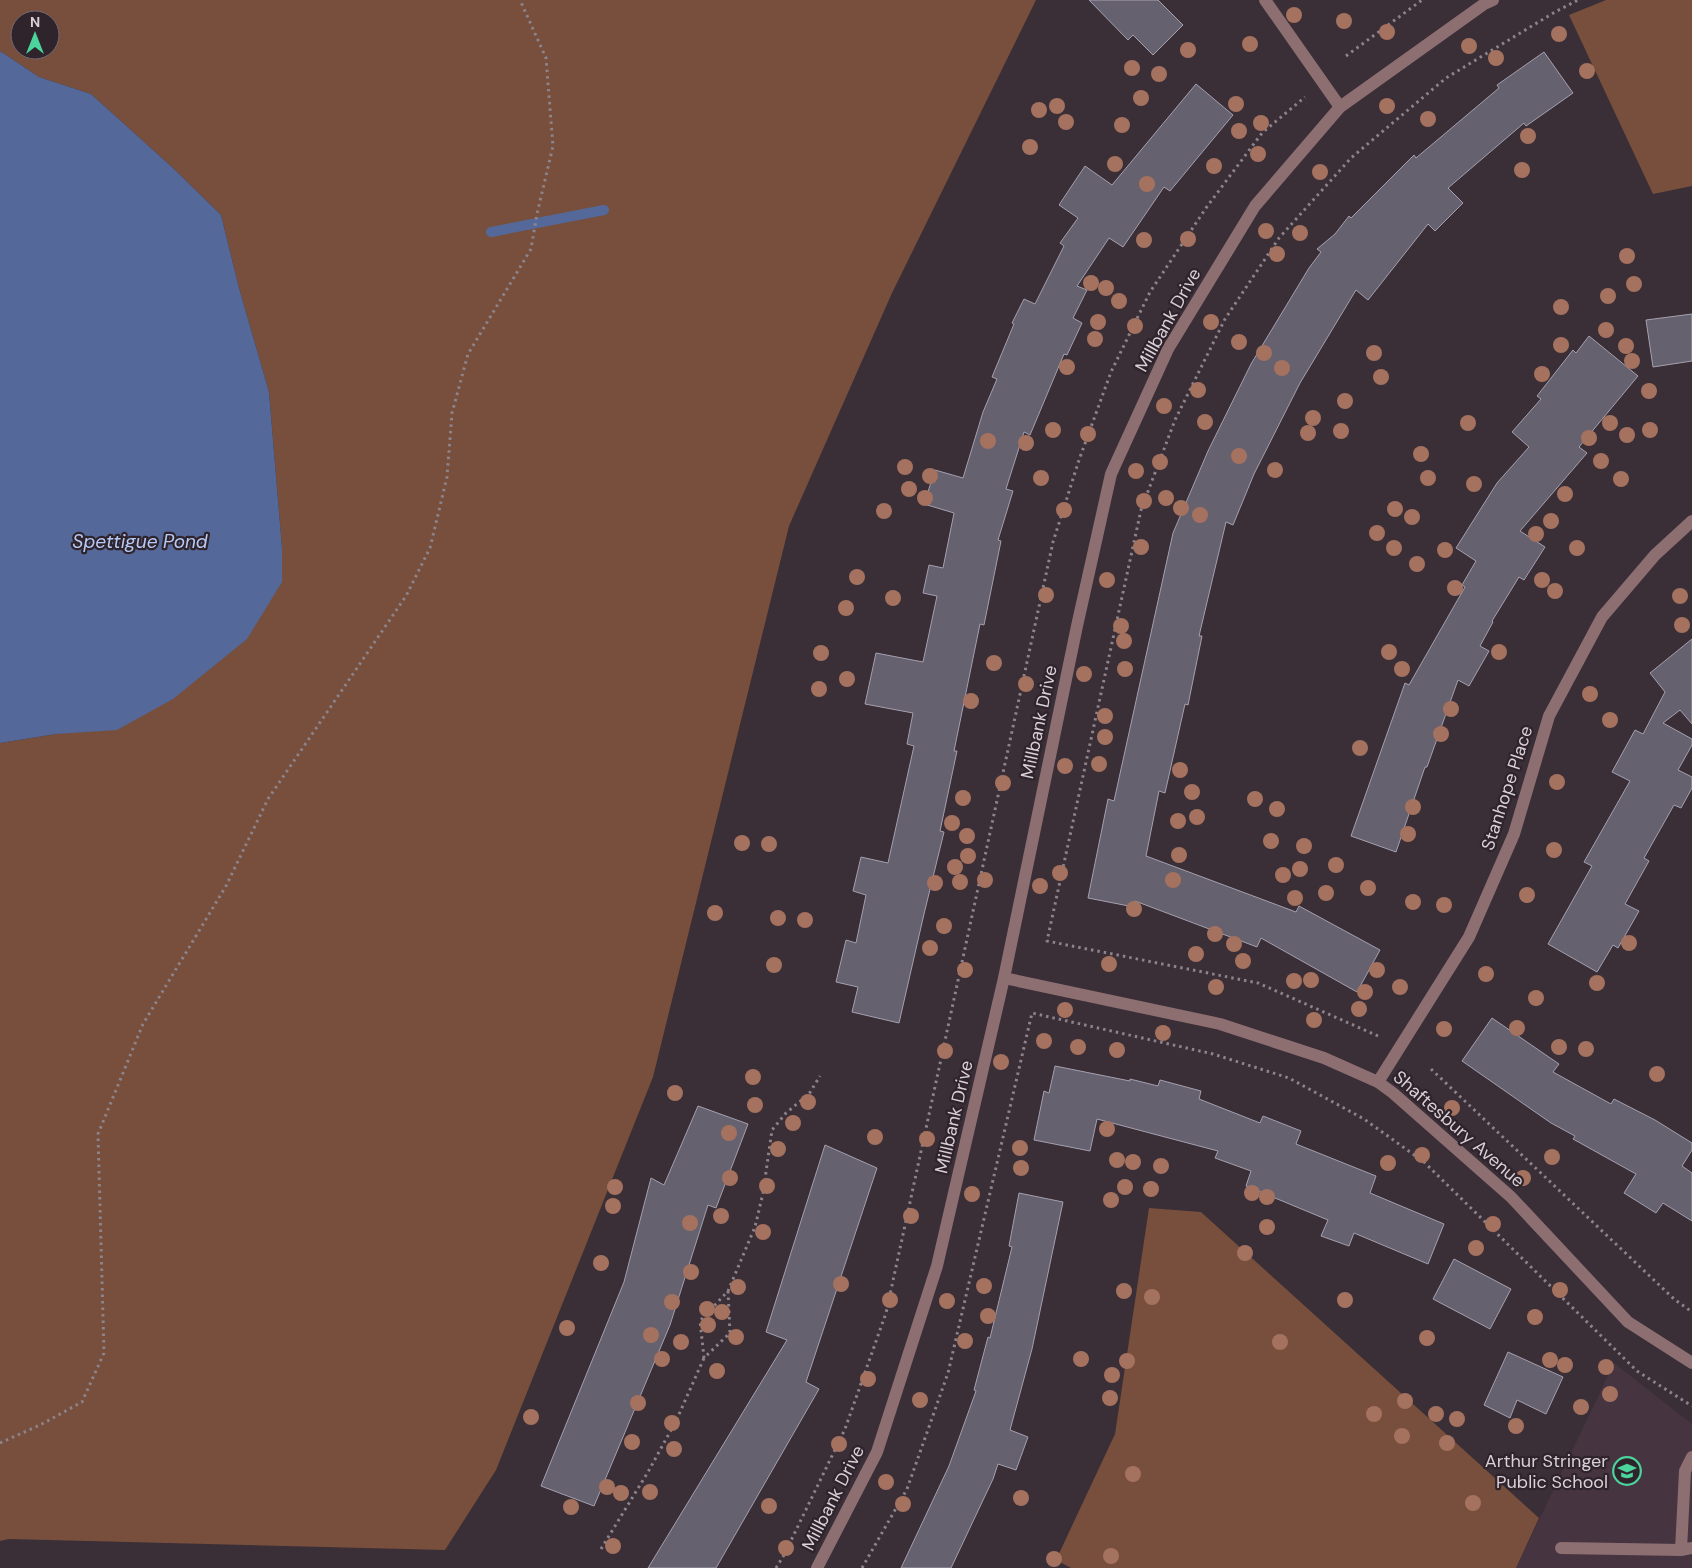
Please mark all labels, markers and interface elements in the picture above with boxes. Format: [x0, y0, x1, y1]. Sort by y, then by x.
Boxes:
north arrow [10, 10, 60, 60]
text: N [30, 13, 40, 31]
street label: Millbank Drive [1130, 264, 1206, 376]
water label: Spettigue Pond [72, 529, 209, 554]
street label: Millbank Drive [1015, 663, 1063, 781]
street label: Stanhope Place [1476, 723, 1538, 853]
street label: Millbank Drive [929, 1058, 979, 1176]
street label: Shaftesbury Avenue [1388, 1065, 1530, 1193]
street label: Millbank Drive [796, 1441, 870, 1555]
place label: Arthur Stringer Public School [1485, 1449, 1608, 1494]
school or university icon: Arthur Stringer Public School [1612, 1456, 1642, 1486]

